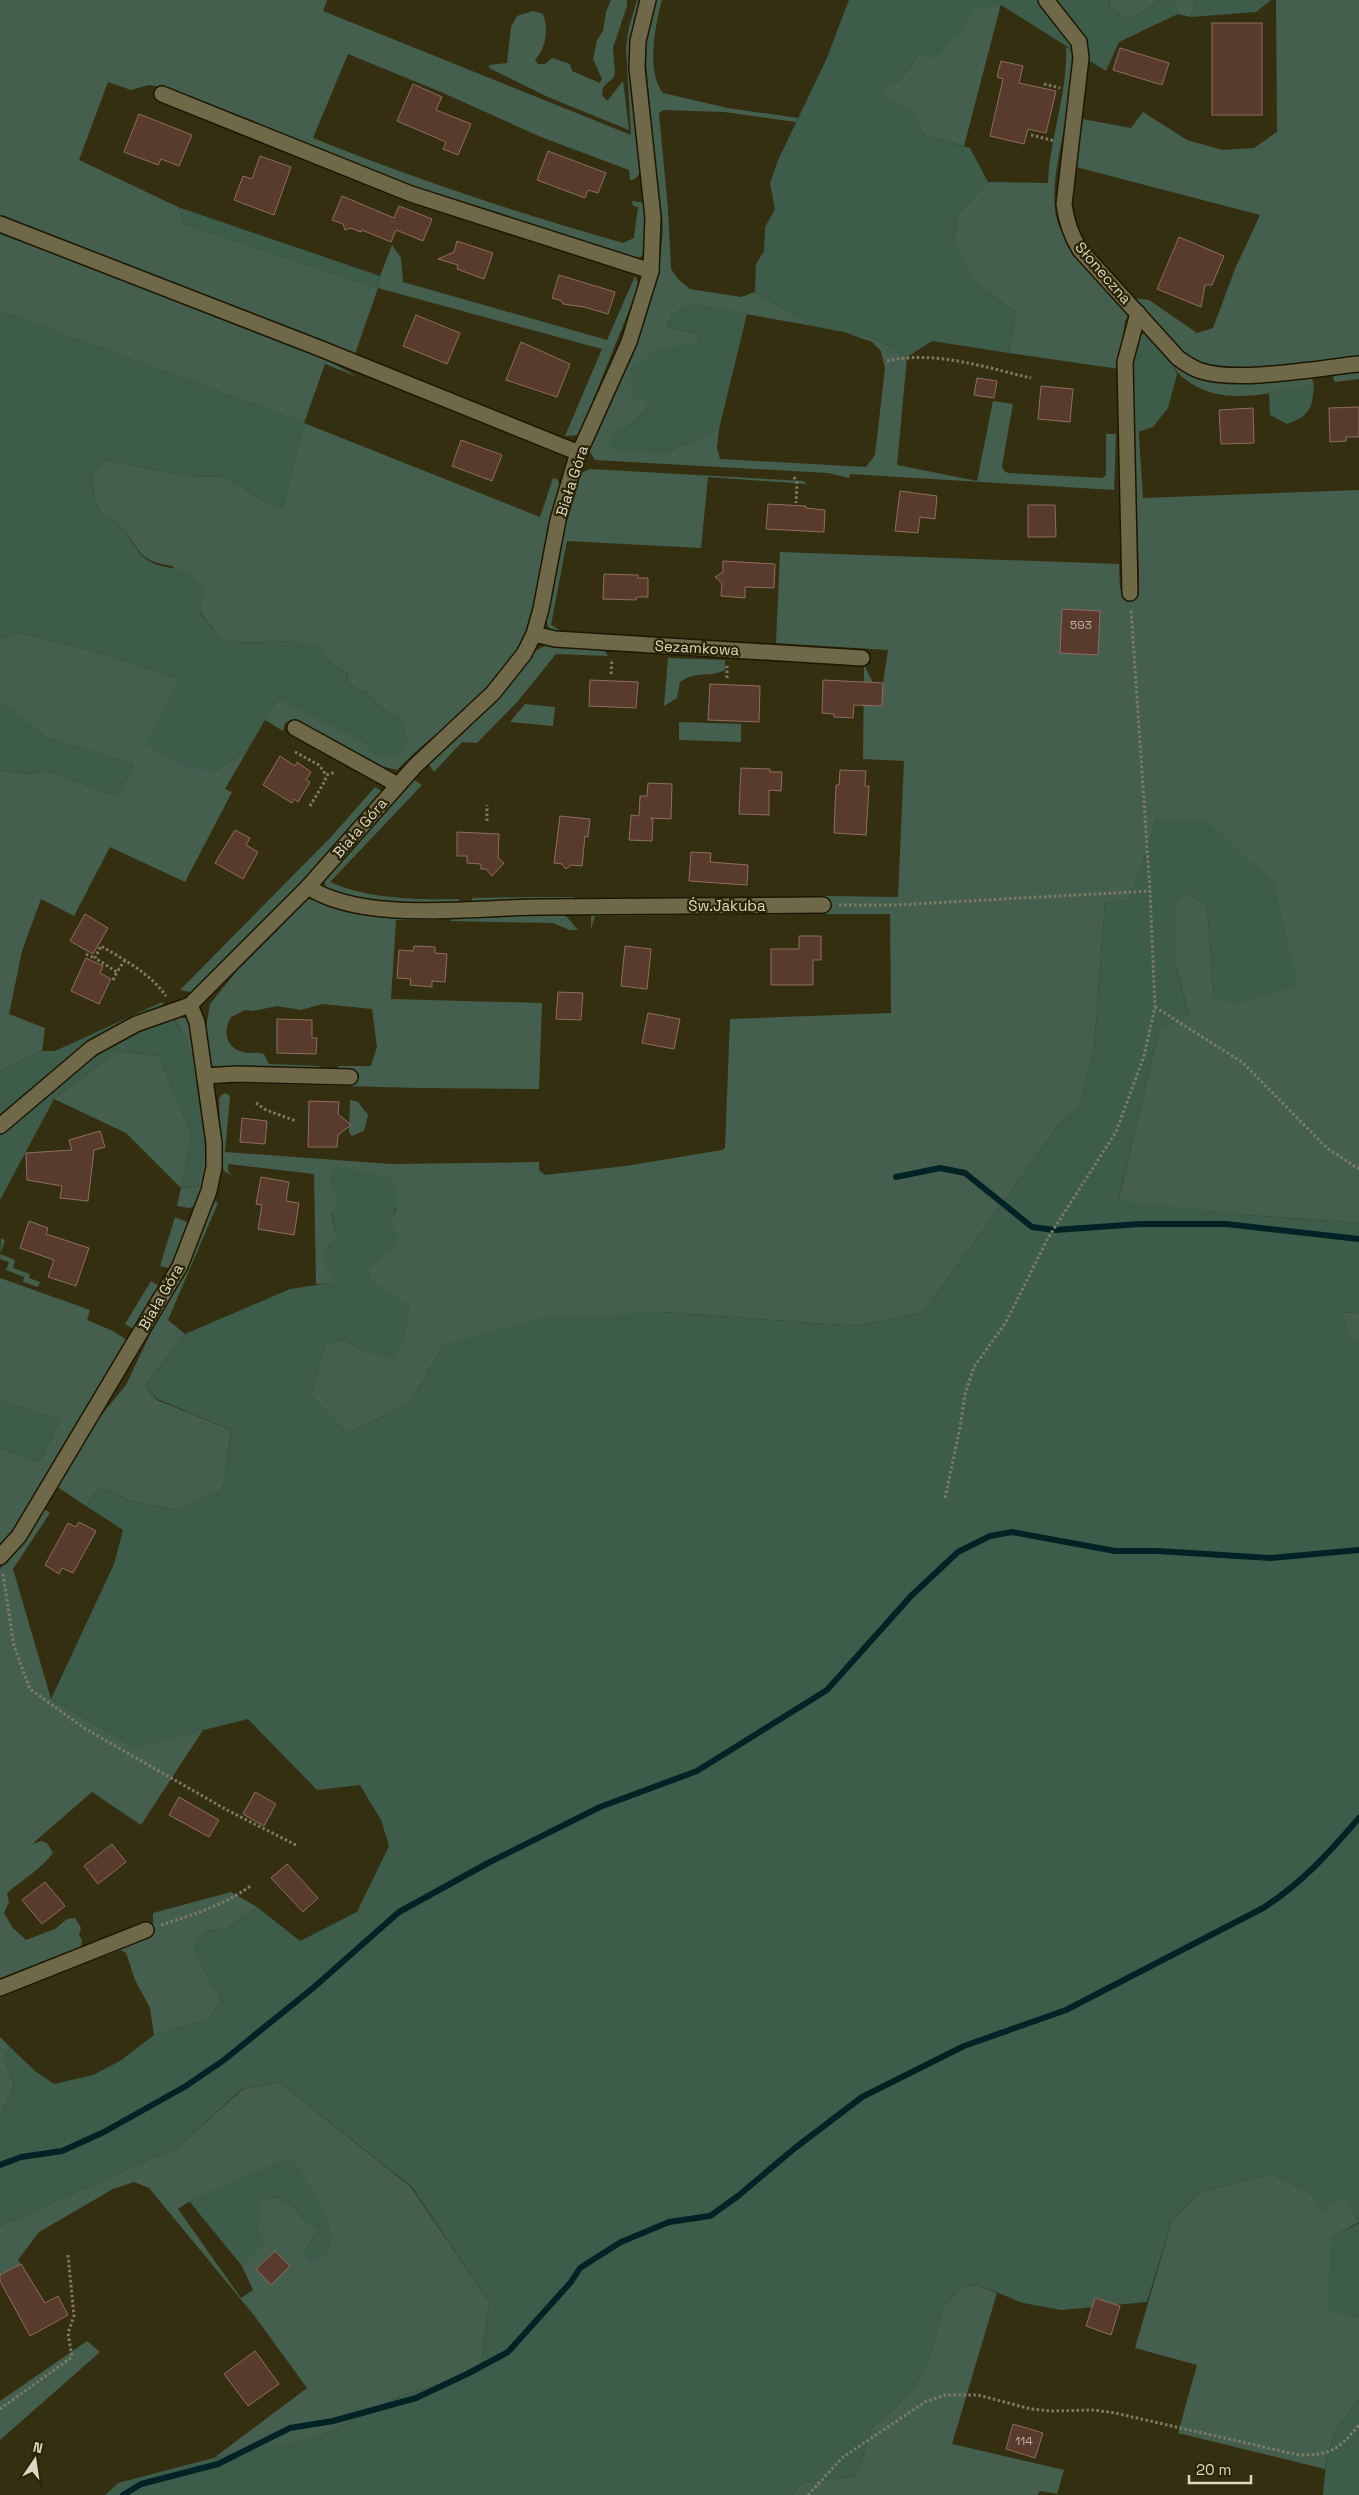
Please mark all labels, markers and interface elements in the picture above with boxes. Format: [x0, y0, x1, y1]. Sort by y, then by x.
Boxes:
street label: Słoneczna [1071, 238, 1136, 308]
street label: Biała Góra [551, 443, 592, 519]
house number: 593 [1070, 617, 1092, 633]
street label: Sezamkowa [654, 636, 740, 659]
street label: Biała Góra [328, 793, 391, 862]
street label: Św.Jakuba [688, 896, 766, 915]
street label: Biała Góra [134, 1260, 187, 1333]
house number: 114 [1015, 2433, 1033, 2449]
north arrow [10, 2435, 60, 2485]
text: N [31, 2438, 45, 2457]
scale bar [1189, 2452, 1252, 2484]
text: 20 m [1196, 2460, 1231, 2479]

